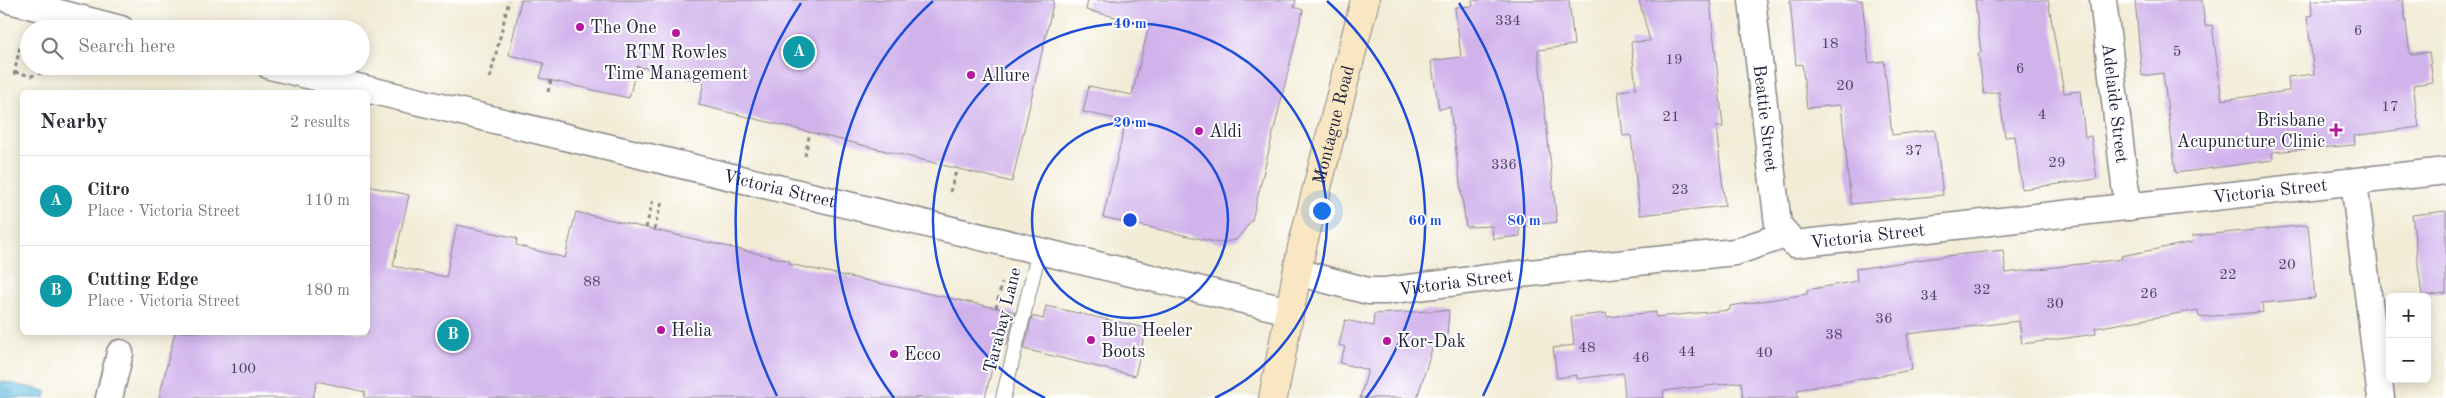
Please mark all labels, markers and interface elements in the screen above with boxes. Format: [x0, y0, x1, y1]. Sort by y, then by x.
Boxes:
house number: 334 [1495, 14, 1521, 29]
text: 40 m [1113, 17, 1147, 32]
place label: The One [590, 19, 657, 37]
search box [20, 20, 370, 75]
marker: The One [574, 21, 586, 33]
house number: 6 [2354, 24, 2362, 39]
marker: RTM Rowles Time Management [670, 27, 682, 39]
pin: A [783, 33, 815, 71]
icon: search [38, 34, 66, 62]
house number: 18 [1821, 37, 1839, 52]
text: Search here [78, 38, 175, 57]
street label: Adelaide Street [2098, 42, 2130, 164]
place label: RTM Rowles Time Management [604, 44, 748, 83]
house number: 5 [2173, 45, 2181, 60]
house number: 19 [1665, 53, 1683, 68]
house number: 6 [2016, 62, 2024, 77]
street label: Montague Road [1310, 64, 1358, 186]
street label: Beattie Street [1750, 64, 1780, 173]
place label: Allure [981, 67, 1030, 85]
marker: Allure [965, 69, 977, 81]
house number: 20 [1836, 79, 1854, 94]
house number: 17 [2381, 100, 2399, 115]
house number: 4 [2038, 108, 2046, 123]
house number: 21 [1662, 110, 1680, 125]
text: Nearby [40, 112, 108, 133]
place label: Brisbane Acupuncture Clinic [2176, 112, 2325, 151]
text: 2 results [290, 115, 350, 131]
text: 20 m [1113, 116, 1147, 131]
place label: Aldi [1209, 123, 1242, 141]
marker: Brisbane Acupuncture Clinic [2329, 123, 2343, 137]
marker: Aldi [1193, 125, 1205, 137]
house number: 37 [1905, 144, 1923, 159]
house number: 29 [2048, 156, 2066, 171]
house number: 336 [1491, 158, 1517, 173]
street label: Victoria Street [721, 167, 837, 212]
street label: Victoria Street [2212, 176, 2328, 207]
text: Citro [87, 181, 130, 200]
house number: 23 [1671, 183, 1689, 198]
text: A [50, 193, 62, 209]
text: 110 m [305, 193, 350, 209]
your location [1309, 198, 1335, 224]
text: Place · Victoria Street [87, 204, 240, 220]
centre of rings [1121, 211, 1139, 229]
text: 60 m [1408, 214, 1442, 229]
text: 80 m [1507, 214, 1541, 229]
street label: Victoria Street [1809, 222, 1926, 252]
house number: 20 [2278, 258, 2296, 273]
street label: Tarabay Lane [981, 265, 1025, 375]
street label: Victoria Street [1398, 267, 1514, 299]
house number: 22 [2219, 268, 2237, 283]
text: Cutting Edge [87, 271, 199, 290]
house number: 88 [583, 275, 601, 290]
text: B [50, 283, 62, 299]
text: 180 m [305, 283, 350, 299]
house number: 32 [1973, 283, 1991, 298]
house number: 26 [2140, 287, 2158, 302]
house number: 34 [1920, 289, 1938, 304]
map controls [2386, 293, 2431, 383]
button: + [2386, 293, 2431, 338]
text: Place · Victoria Street [87, 294, 240, 310]
house number: 30 [2046, 297, 2064, 312]
house number: 36 [1875, 312, 1893, 327]
pin: B [437, 316, 469, 354]
place label: Helia [671, 322, 712, 340]
place label: Blue Heeler Boots [1101, 322, 1193, 361]
marker: Helia [655, 324, 667, 336]
house number: 38 [1825, 328, 1843, 343]
place label: Kor-Dak [1397, 333, 1466, 351]
marker: Blue Heeler Boots [1085, 334, 1097, 346]
marker: Kor-Dak [1381, 335, 1393, 347]
button: − [2386, 338, 2431, 383]
house number: 48 [1578, 341, 1596, 356]
house number: 44 [1678, 345, 1696, 360]
place label: Ecco [904, 346, 941, 364]
house number: 40 [1755, 346, 1773, 361]
marker: Ecco [888, 348, 900, 360]
house number: 46 [1632, 351, 1650, 366]
house number: 100 [230, 362, 256, 377]

